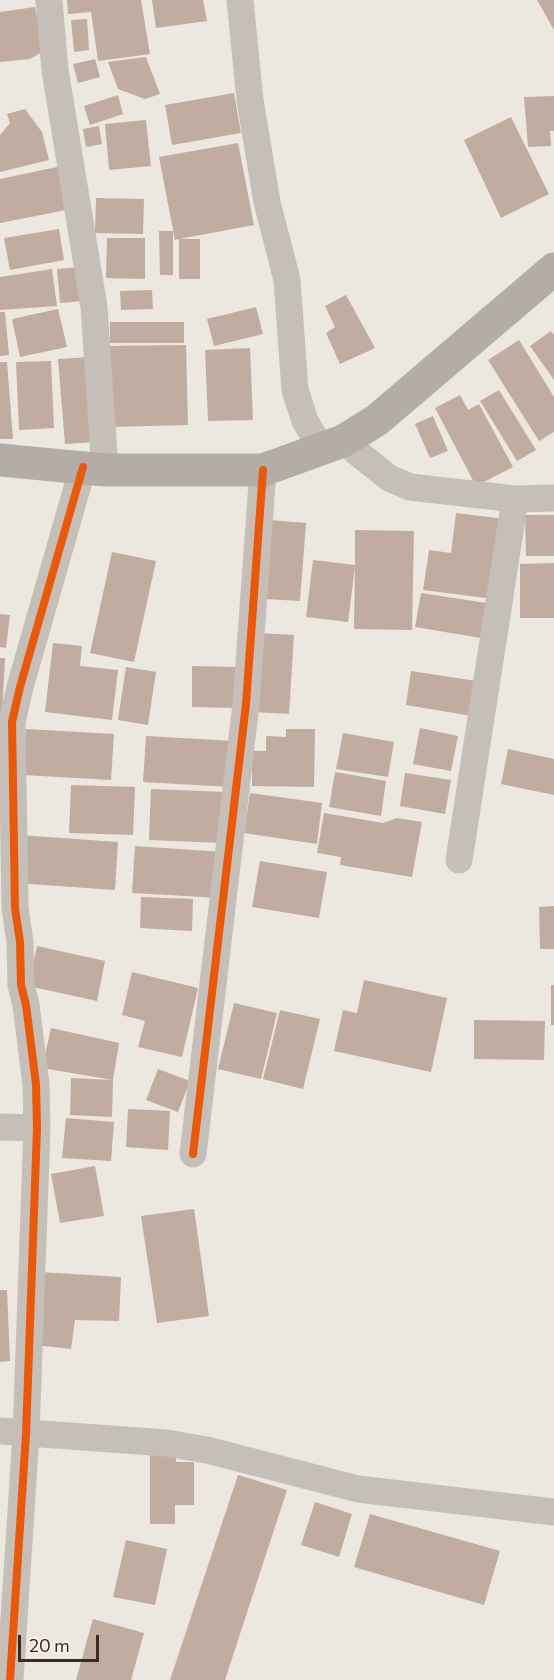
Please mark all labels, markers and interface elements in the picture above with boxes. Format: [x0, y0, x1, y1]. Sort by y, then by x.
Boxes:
scale bar [21, 1623, 102, 1661]
text: 20 m [29, 1634, 70, 1656]

